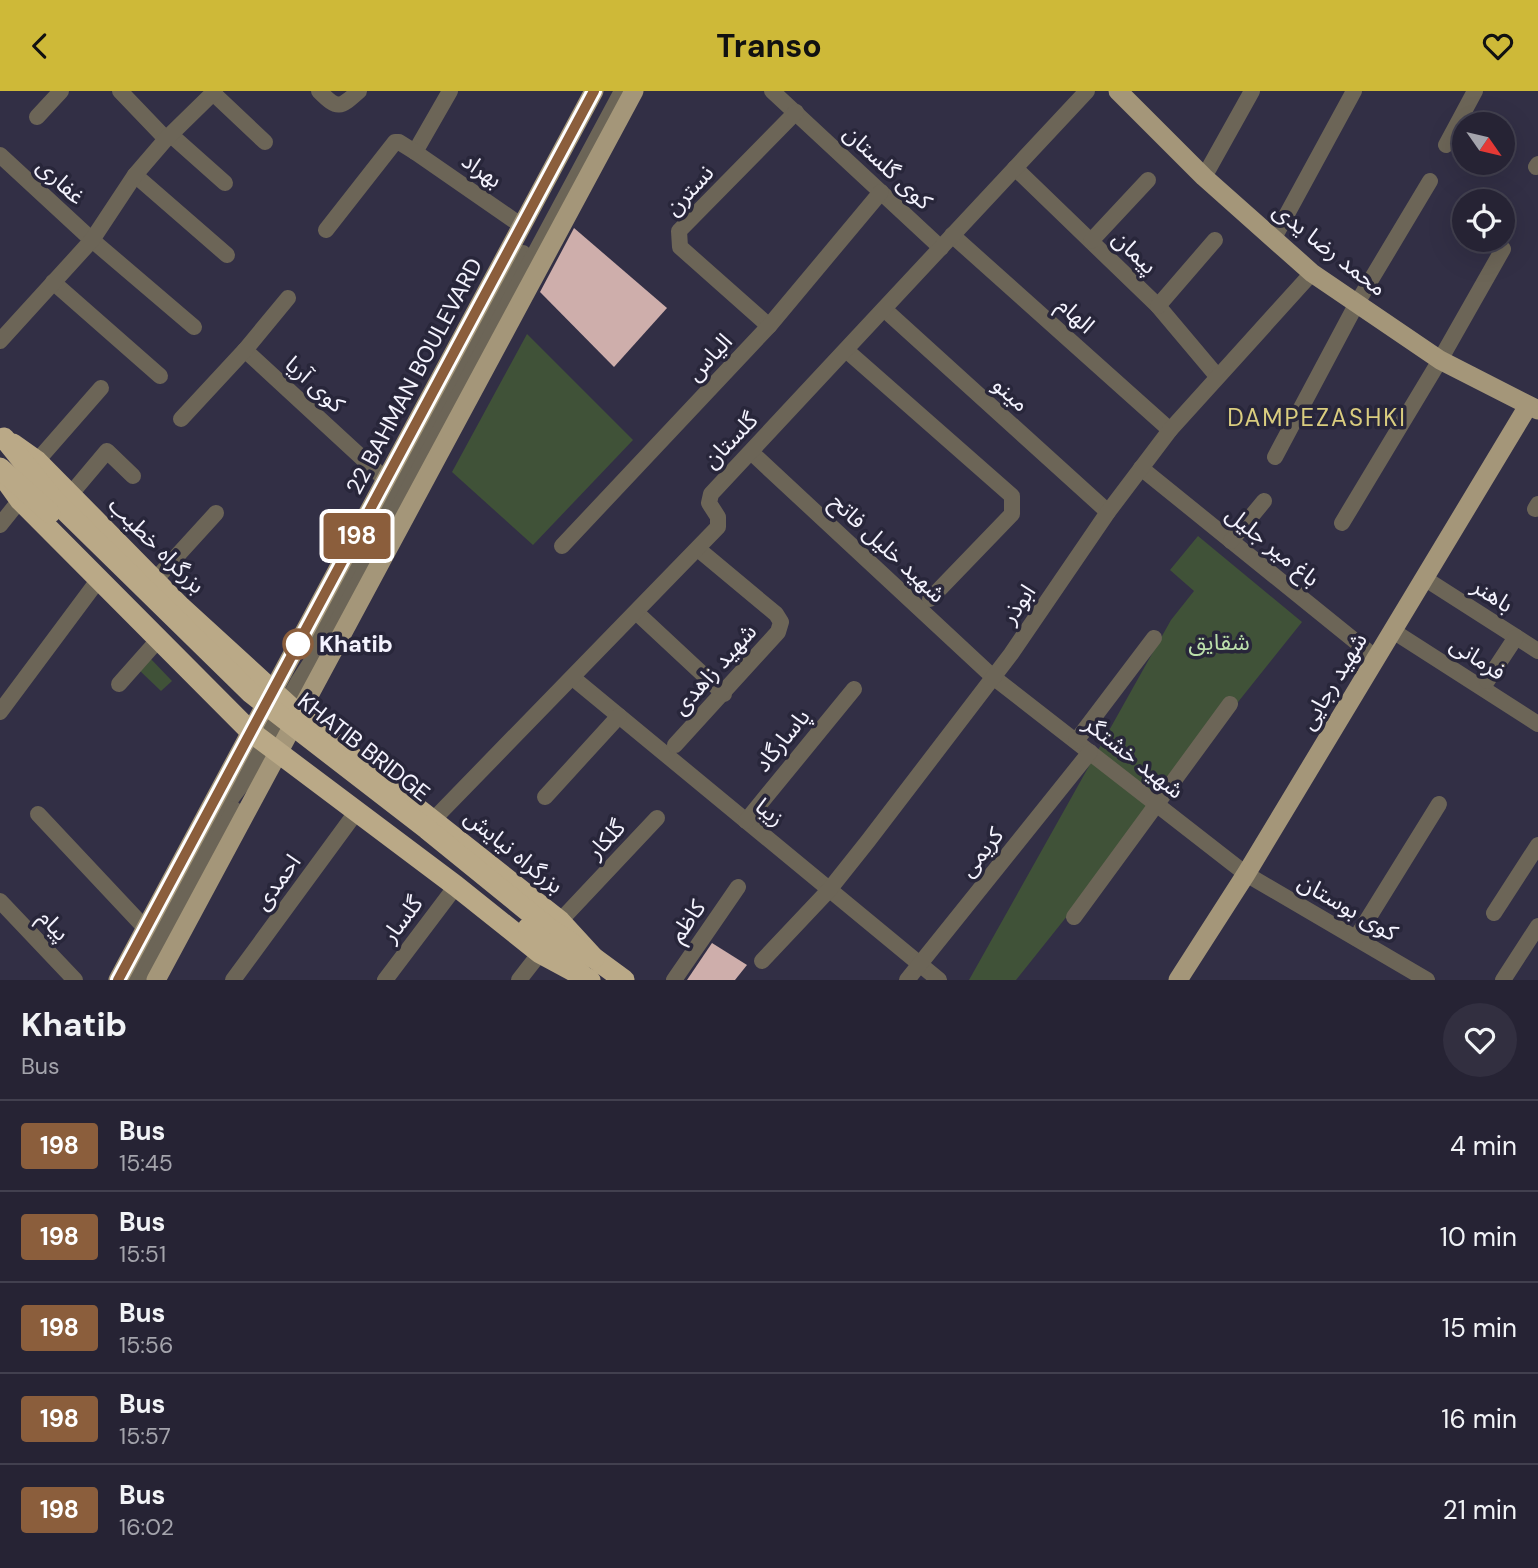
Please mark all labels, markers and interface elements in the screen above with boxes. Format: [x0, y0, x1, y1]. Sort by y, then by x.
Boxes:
text: Transo [716, 25, 822, 67]
icon: back [21, 27, 59, 65]
icon: heart [1479, 27, 1517, 65]
north arrow [1452, 112, 1516, 175]
map controls [1452, 112, 1515, 252]
street label: کوی گلستان [837, 118, 939, 216]
street label: بهراد [456, 145, 508, 195]
street label: غفاری [30, 151, 92, 211]
street label: نسترن [658, 158, 720, 222]
button: locate [1452, 189, 1515, 252]
street label: محمد رضا یدی [1267, 195, 1393, 303]
street label: پیمان [1106, 223, 1164, 281]
street label: 22 BAHMAN BOULEVARD [339, 253, 489, 499]
street label: الهام [1049, 290, 1101, 342]
street label: الیاس [679, 327, 739, 387]
street label: کوی آریا [279, 349, 352, 419]
street label: مینو [986, 370, 1036, 418]
district label: DAMPEZASHKI [1227, 402, 1407, 433]
street label: گلستان [696, 405, 764, 475]
street label: شهید خلیل فاتح [823, 487, 952, 611]
street label: بزرگراه خطیب [102, 490, 212, 600]
street label: باغ میر جلیل [1219, 499, 1326, 595]
line badge: 198 [317, 513, 397, 559]
text: 198 [338, 520, 377, 551]
street label: باهنر [1466, 570, 1519, 619]
street label: ابوذر [993, 578, 1042, 631]
street label: شهید زاهدی [665, 617, 763, 721]
park label: شقایق [1188, 627, 1250, 657]
street label: شهید رجایی [1292, 627, 1374, 735]
marker: Khatib [283, 629, 313, 659]
place label: Khatib [319, 629, 393, 659]
street label: فرمانی [1445, 629, 1511, 687]
street label: KHATIB BRIDGE [292, 686, 436, 808]
street label: پاسارگاد [747, 702, 817, 778]
street label: شهید خشتگر [1077, 708, 1190, 805]
street label: زیبا [749, 791, 791, 833]
street label: بزرگراه نیایش [458, 802, 570, 900]
street label: گلکار [580, 813, 632, 866]
street label: کریمی [952, 821, 1010, 883]
street label: احمدی [247, 848, 307, 916]
street label: کوی بوستان [1293, 866, 1404, 948]
street label: گلسار [374, 889, 430, 949]
street label: کاظم [662, 894, 714, 949]
street label: پیام [29, 903, 76, 949]
text: Khatib [21, 1003, 127, 1046]
button: heart [1443, 1003, 1517, 1077]
text: Bus [21, 1051, 60, 1081]
text: Bus [119, 1114, 165, 1148]
text: 4 min [1450, 1129, 1517, 1163]
text: 198 [40, 1130, 79, 1161]
text: 15:45 [119, 1148, 173, 1178]
text: Bus [119, 1205, 165, 1239]
text: 10 min [1440, 1220, 1517, 1254]
text: 198 [40, 1221, 79, 1252]
text: 15:51 [119, 1239, 166, 1269]
text: Bus [119, 1296, 165, 1330]
text: 15 min [1442, 1311, 1517, 1345]
text: 198 [40, 1312, 79, 1343]
text: 15:56 [119, 1330, 173, 1360]
text: Bus [119, 1387, 165, 1421]
text: 16 min [1441, 1402, 1517, 1436]
text: 198 [40, 1403, 79, 1434]
text: 15:57 [119, 1421, 171, 1451]
text: Bus [119, 1478, 165, 1512]
text: 21 min [1443, 1493, 1517, 1527]
text: 198 [40, 1494, 79, 1525]
text: 16:02 [119, 1512, 174, 1542]

